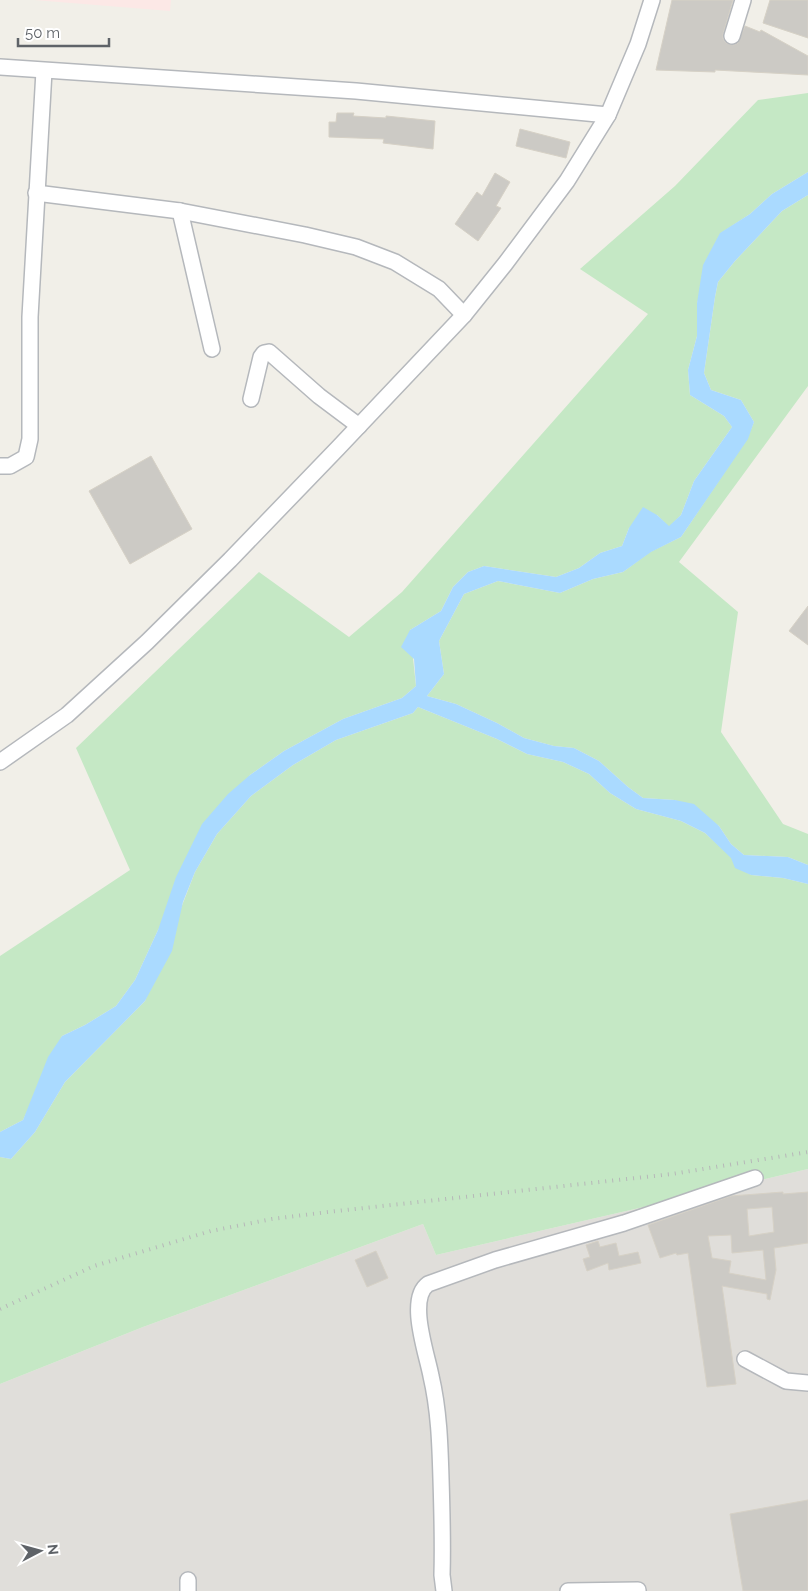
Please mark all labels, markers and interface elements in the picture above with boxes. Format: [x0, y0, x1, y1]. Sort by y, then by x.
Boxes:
scale bar [18, 15, 109, 47]
text: 50 m [25, 24, 60, 42]
north arrow [15, 1526, 65, 1576]
text: N [44, 1543, 61, 1556]

